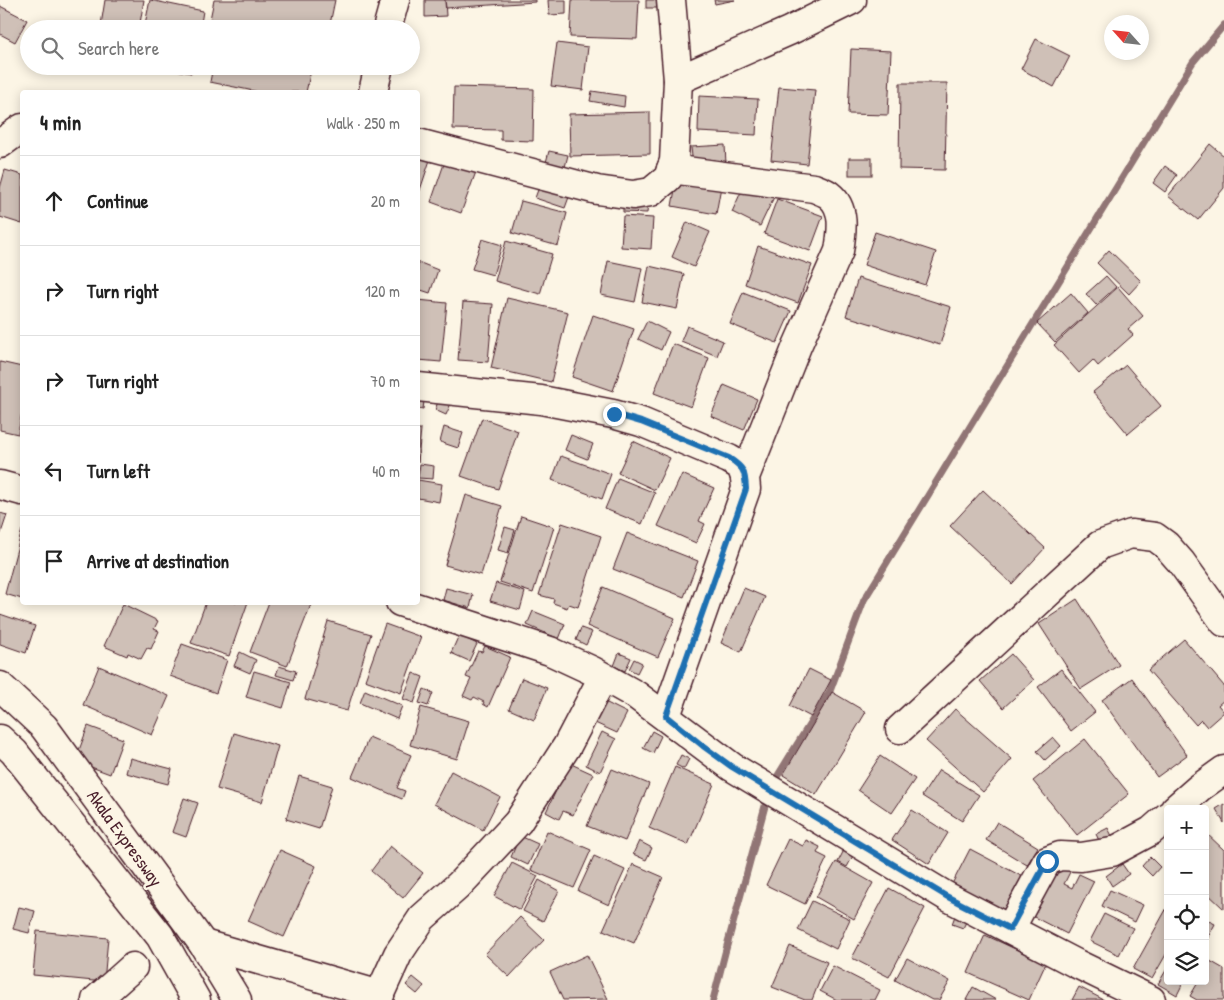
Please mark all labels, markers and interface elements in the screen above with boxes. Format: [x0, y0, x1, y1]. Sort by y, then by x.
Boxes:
north arrow [1104, 15, 1149, 60]
search box [20, 20, 420, 75]
icon: search [38, 34, 66, 62]
text: Search here [78, 35, 159, 61]
text: 4 min [40, 108, 81, 137]
text: Walk · 250 m [326, 112, 400, 134]
icon: ahead [40, 187, 68, 215]
text: Continue [87, 188, 148, 214]
text: 20 m [371, 190, 400, 212]
icon: right [40, 277, 68, 305]
text: Turn right [87, 278, 158, 304]
text: 120 m [365, 280, 400, 302]
icon: right [40, 367, 68, 395]
text: Turn right [87, 368, 158, 394]
text: 70 m [370, 370, 400, 392]
route end [603, 403, 626, 426]
icon: left [40, 457, 68, 485]
text: Turn left [87, 458, 150, 484]
text: 40 m [372, 460, 400, 482]
icon: arrive [40, 547, 68, 575]
text: Arrive at destination [87, 548, 229, 574]
street label: Akala Expressway [81, 785, 169, 892]
map controls [1164, 805, 1209, 985]
button: + [1164, 805, 1209, 850]
route start [1036, 850, 1059, 873]
button: − [1164, 850, 1209, 895]
button: locate [1164, 895, 1209, 940]
button: layers [1164, 940, 1209, 985]

